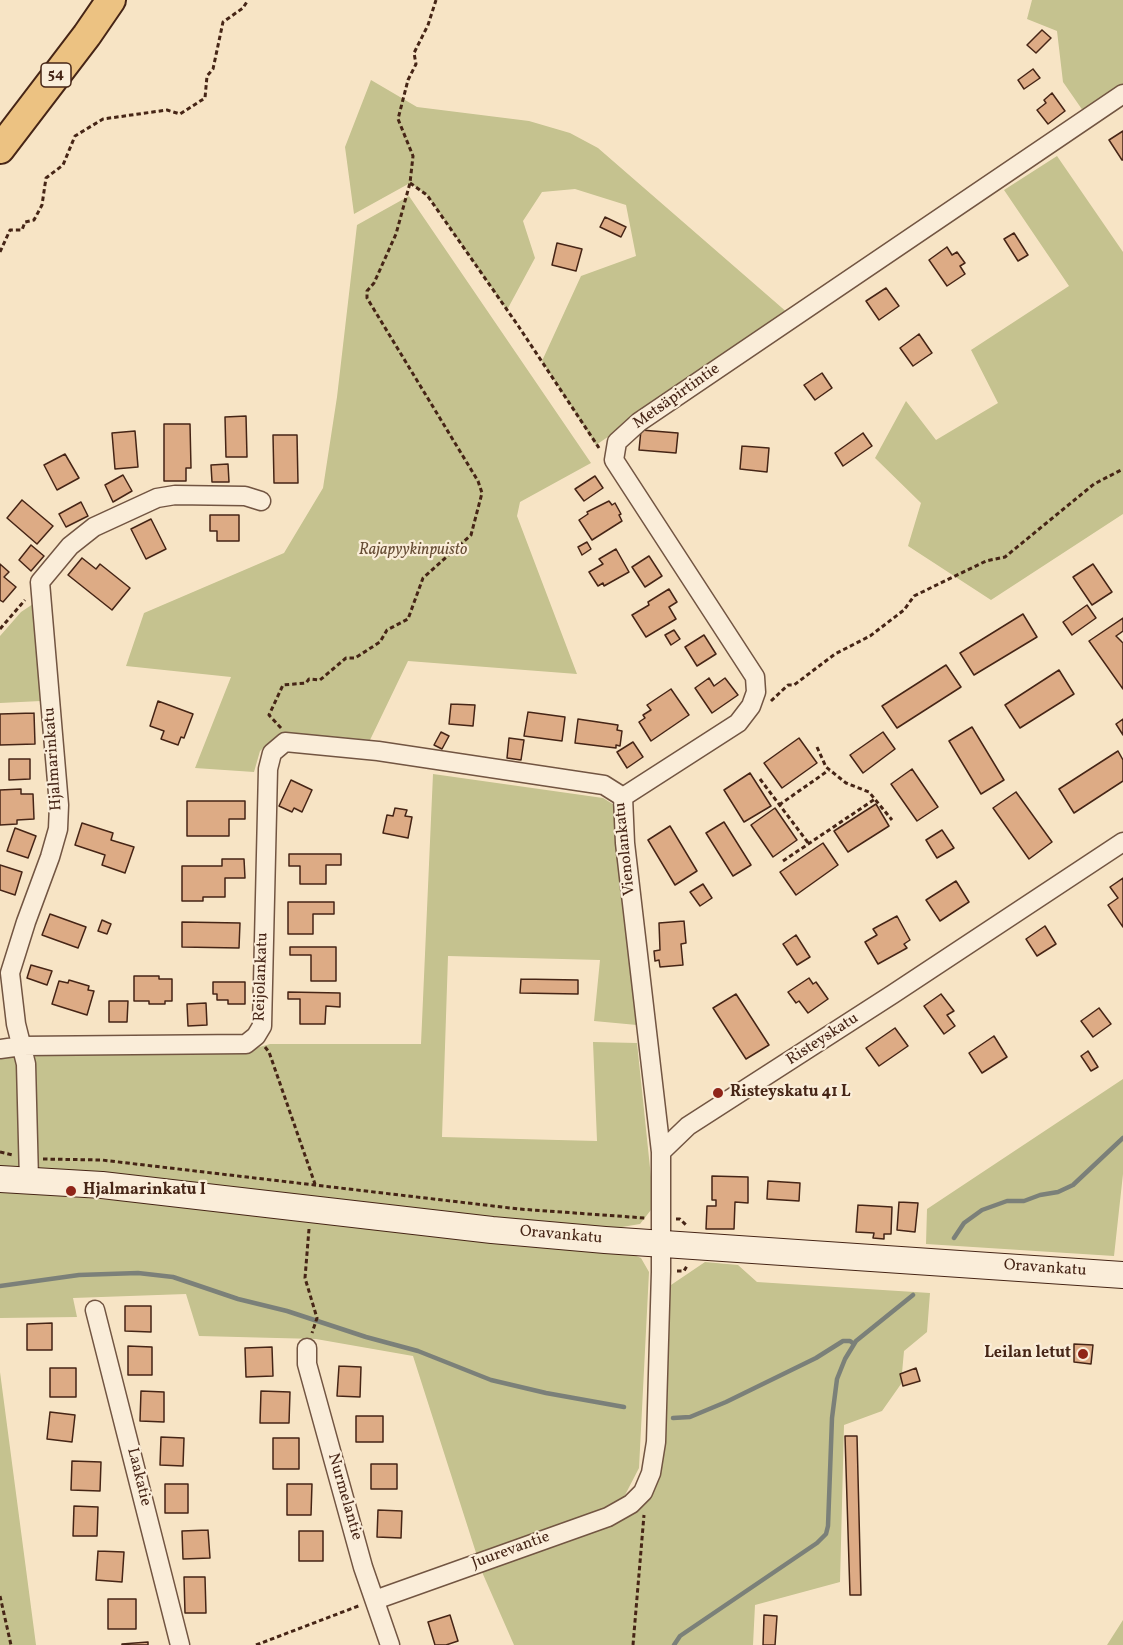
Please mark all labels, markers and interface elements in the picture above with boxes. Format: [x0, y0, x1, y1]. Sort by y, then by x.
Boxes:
road number: 54 [41, 63, 71, 87]
street label: Metsäpirtintie [630, 360, 724, 434]
park label: Rajapyykinpuisto [359, 541, 467, 561]
street label: Hjalmarinkatu [41, 707, 67, 811]
street label: Vienolankatu [612, 801, 640, 897]
street label: Reijolankatu [251, 932, 273, 1022]
street label: Risteyskatu [783, 1010, 863, 1070]
place label: Risteyskatu 41 L [730, 1083, 851, 1103]
marker: Risteyskatu 41 L [711, 1086, 725, 1100]
place label: Hjalmarinkatu I [83, 1181, 206, 1201]
marker: Hjalmarinkatu I [64, 1184, 78, 1198]
street label: Oravankatu [519, 1223, 603, 1249]
street label: Oravankatu [1003, 1257, 1087, 1281]
place label: Leilan letut [984, 1344, 1071, 1364]
marker: Leilan letut [1076, 1347, 1090, 1361]
street label: Laakatie [122, 1446, 154, 1508]
street label: Nurmelantie [322, 1451, 366, 1543]
street label: Juurevantie [469, 1528, 553, 1574]

